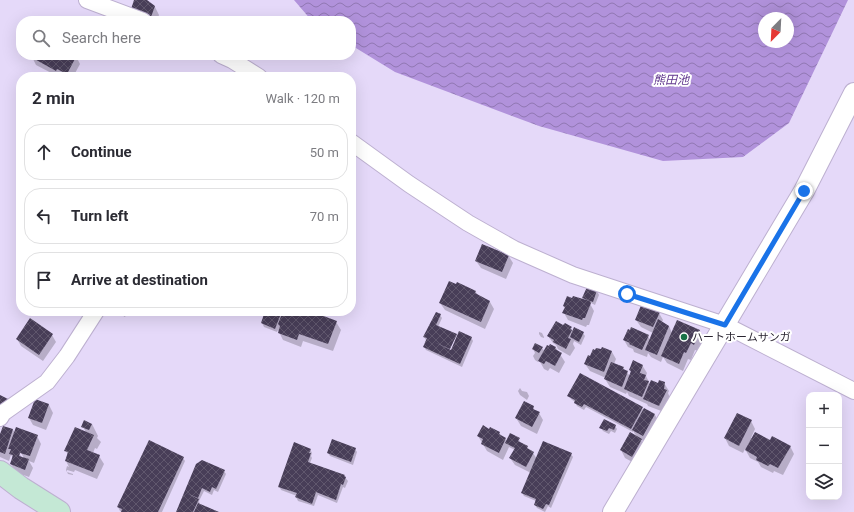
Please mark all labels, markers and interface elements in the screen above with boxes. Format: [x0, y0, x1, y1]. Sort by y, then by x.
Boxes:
north arrow [758, 12, 794, 48]
search box [16, 16, 356, 60]
icon: search [30, 27, 52, 49]
text: Search here [62, 29, 141, 47]
water label: 熊田池 [653, 73, 690, 87]
text: 2 min [32, 88, 75, 108]
text: Walk · 120 m [265, 91, 340, 106]
icon: ahead [33, 141, 55, 163]
text: Continue [71, 143, 132, 161]
text: 50 m [310, 145, 339, 160]
route end [795, 182, 813, 200]
icon: left [33, 205, 55, 227]
text: Turn left [71, 207, 128, 225]
text: 70 m [310, 209, 339, 224]
icon: arrive [33, 269, 55, 291]
text: Arrive at destination [71, 271, 208, 289]
route start [618, 285, 636, 303]
place label: ハートホームサンガ [692, 331, 791, 344]
marker: ハートホームサンガ [679, 332, 689, 342]
map controls [806, 392, 842, 500]
button: + [806, 392, 842, 428]
button: − [806, 428, 842, 464]
button: layers [806, 464, 842, 500]

